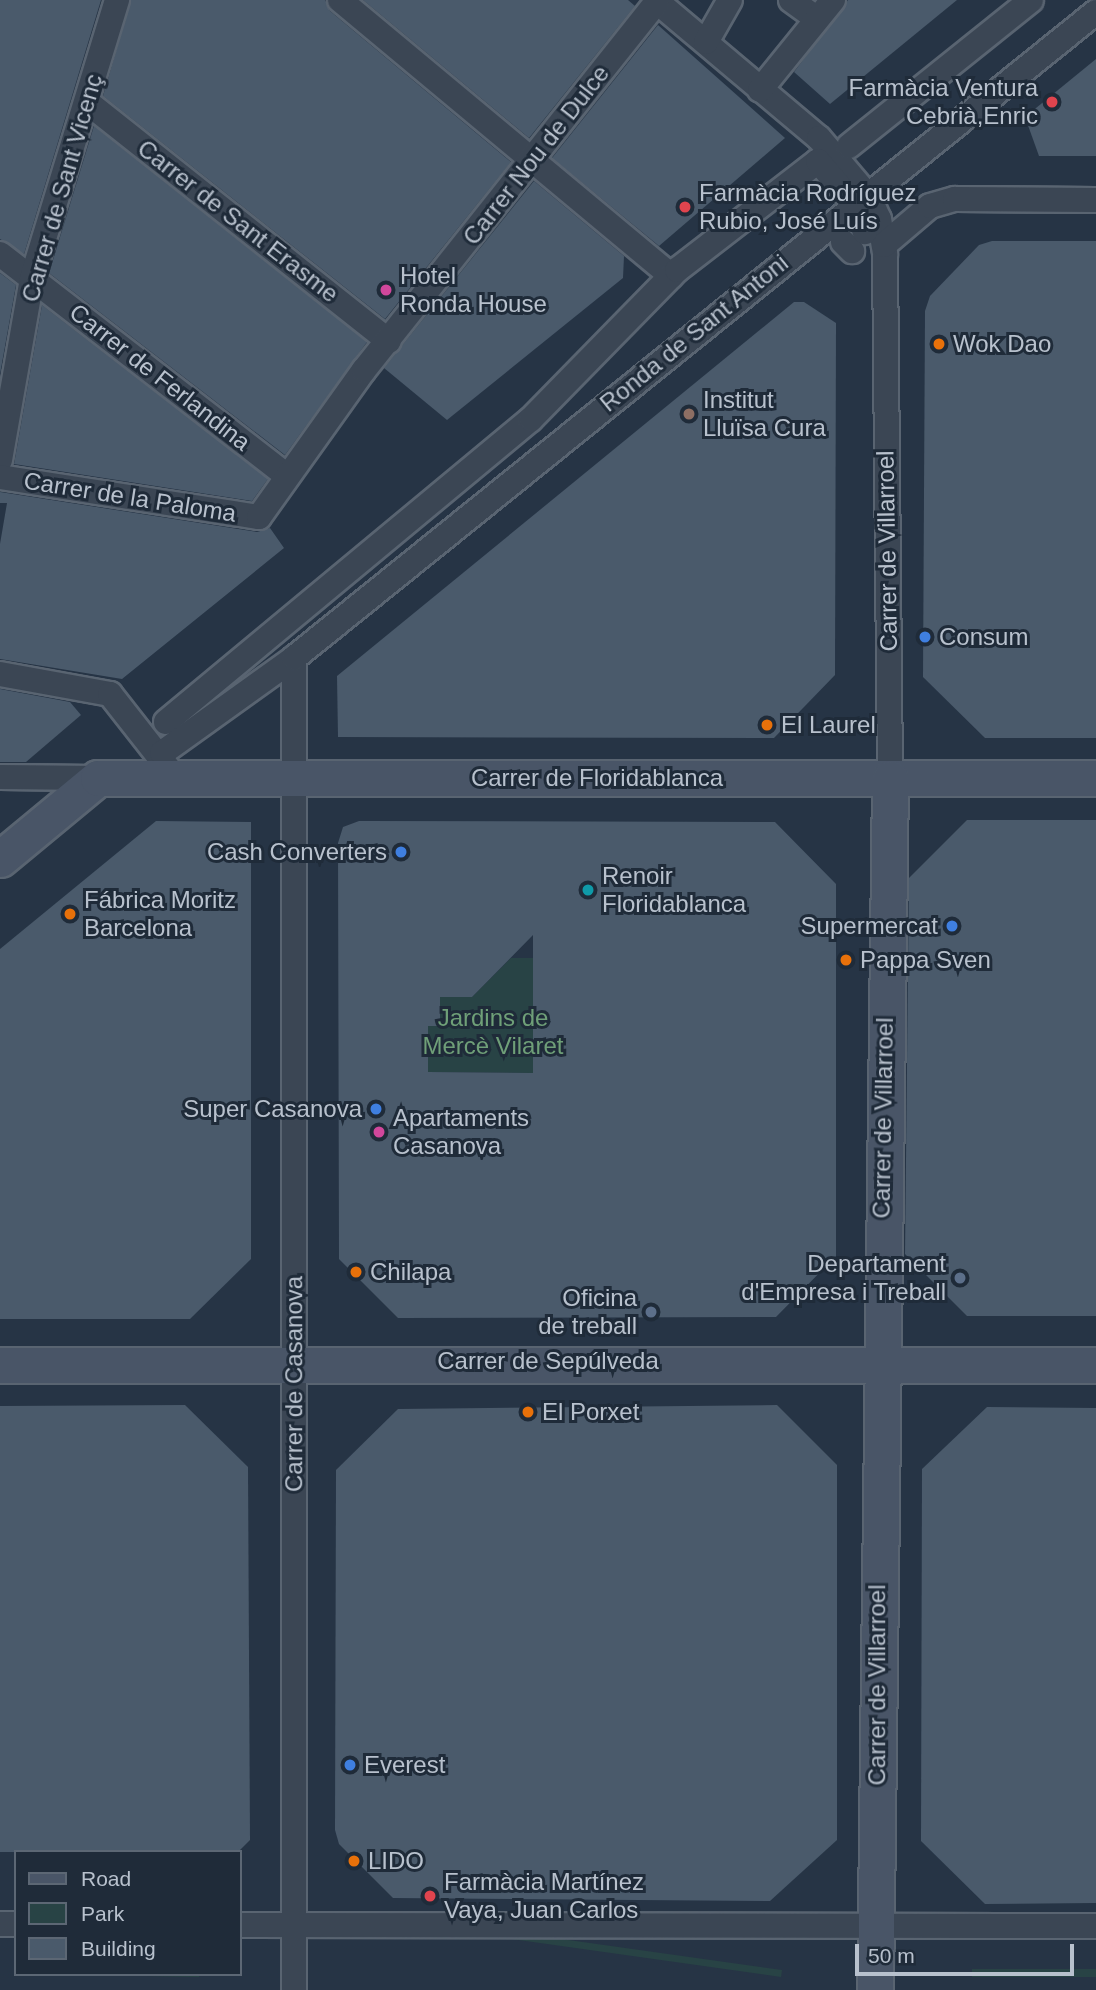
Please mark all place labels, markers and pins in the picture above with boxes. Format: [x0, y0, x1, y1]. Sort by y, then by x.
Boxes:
place label: Farmàcia Ventura Cebrià,Enric [849, 74, 1038, 130]
marker: Farmàcia Ventura Cebrià,Enric [1044, 94, 1060, 110]
place label: Farmàcia Rodríguez Rubio, José Luís [699, 179, 916, 235]
marker: Farmàcia Rodríguez Rubio, José Luís [677, 199, 693, 215]
place label: Hotel Ronda House [400, 262, 547, 318]
marker: Hotel Ronda House [378, 282, 394, 298]
place label: Wok Dao [953, 330, 1051, 358]
marker: Wok Dao [931, 336, 947, 352]
place label: Institut Lluïsa Cura [703, 386, 826, 442]
marker: Institut Lluïsa Cura [681, 406, 697, 422]
place label: Consum [939, 623, 1028, 651]
marker: Consum [917, 629, 933, 645]
place label: El Laurel [781, 711, 876, 739]
marker: El Laurel [759, 717, 775, 733]
place label: Cash Converters [207, 838, 387, 866]
marker: Cash Converters [393, 844, 409, 860]
place label: Renoir Floridablanca [602, 862, 746, 918]
marker: Renoir Floridablanca [580, 882, 596, 898]
place label: Fábrica Moritz Barcelona [84, 886, 236, 942]
marker: Fábrica Moritz Barcelona [62, 906, 78, 922]
place label: Supermercat [801, 912, 938, 940]
marker: Supermercat [944, 918, 960, 934]
place label: Pappa Sven [860, 946, 991, 974]
marker: Pappa Sven [838, 952, 854, 968]
place label: Super Casanova [183, 1095, 362, 1123]
marker: Super Casanova [368, 1101, 384, 1117]
place label: Apartaments Casanova [393, 1104, 529, 1160]
marker: Apartaments Casanova [371, 1124, 387, 1140]
place label: Departament d'Empresa i Treball [741, 1250, 946, 1306]
place label: Chilapa [370, 1258, 451, 1286]
marker: Chilapa [348, 1264, 364, 1280]
marker: Departament d'Empresa i Treball [952, 1270, 968, 1286]
place label: Oficina de treball [538, 1284, 637, 1340]
marker: Oficina de treball [643, 1304, 659, 1320]
place label: El Porxet [542, 1398, 639, 1426]
marker: El Porxet [520, 1404, 536, 1420]
place label: Everest [364, 1751, 445, 1779]
marker: Everest [342, 1757, 358, 1773]
place label: LIDO [368, 1847, 424, 1875]
marker: LIDO [346, 1853, 362, 1869]
place label: Farmàcia Martínez Vaya, Juan Carlos [444, 1868, 644, 1924]
marker: Farmàcia Martínez Vaya, Juan Carlos [422, 1888, 438, 1904]

